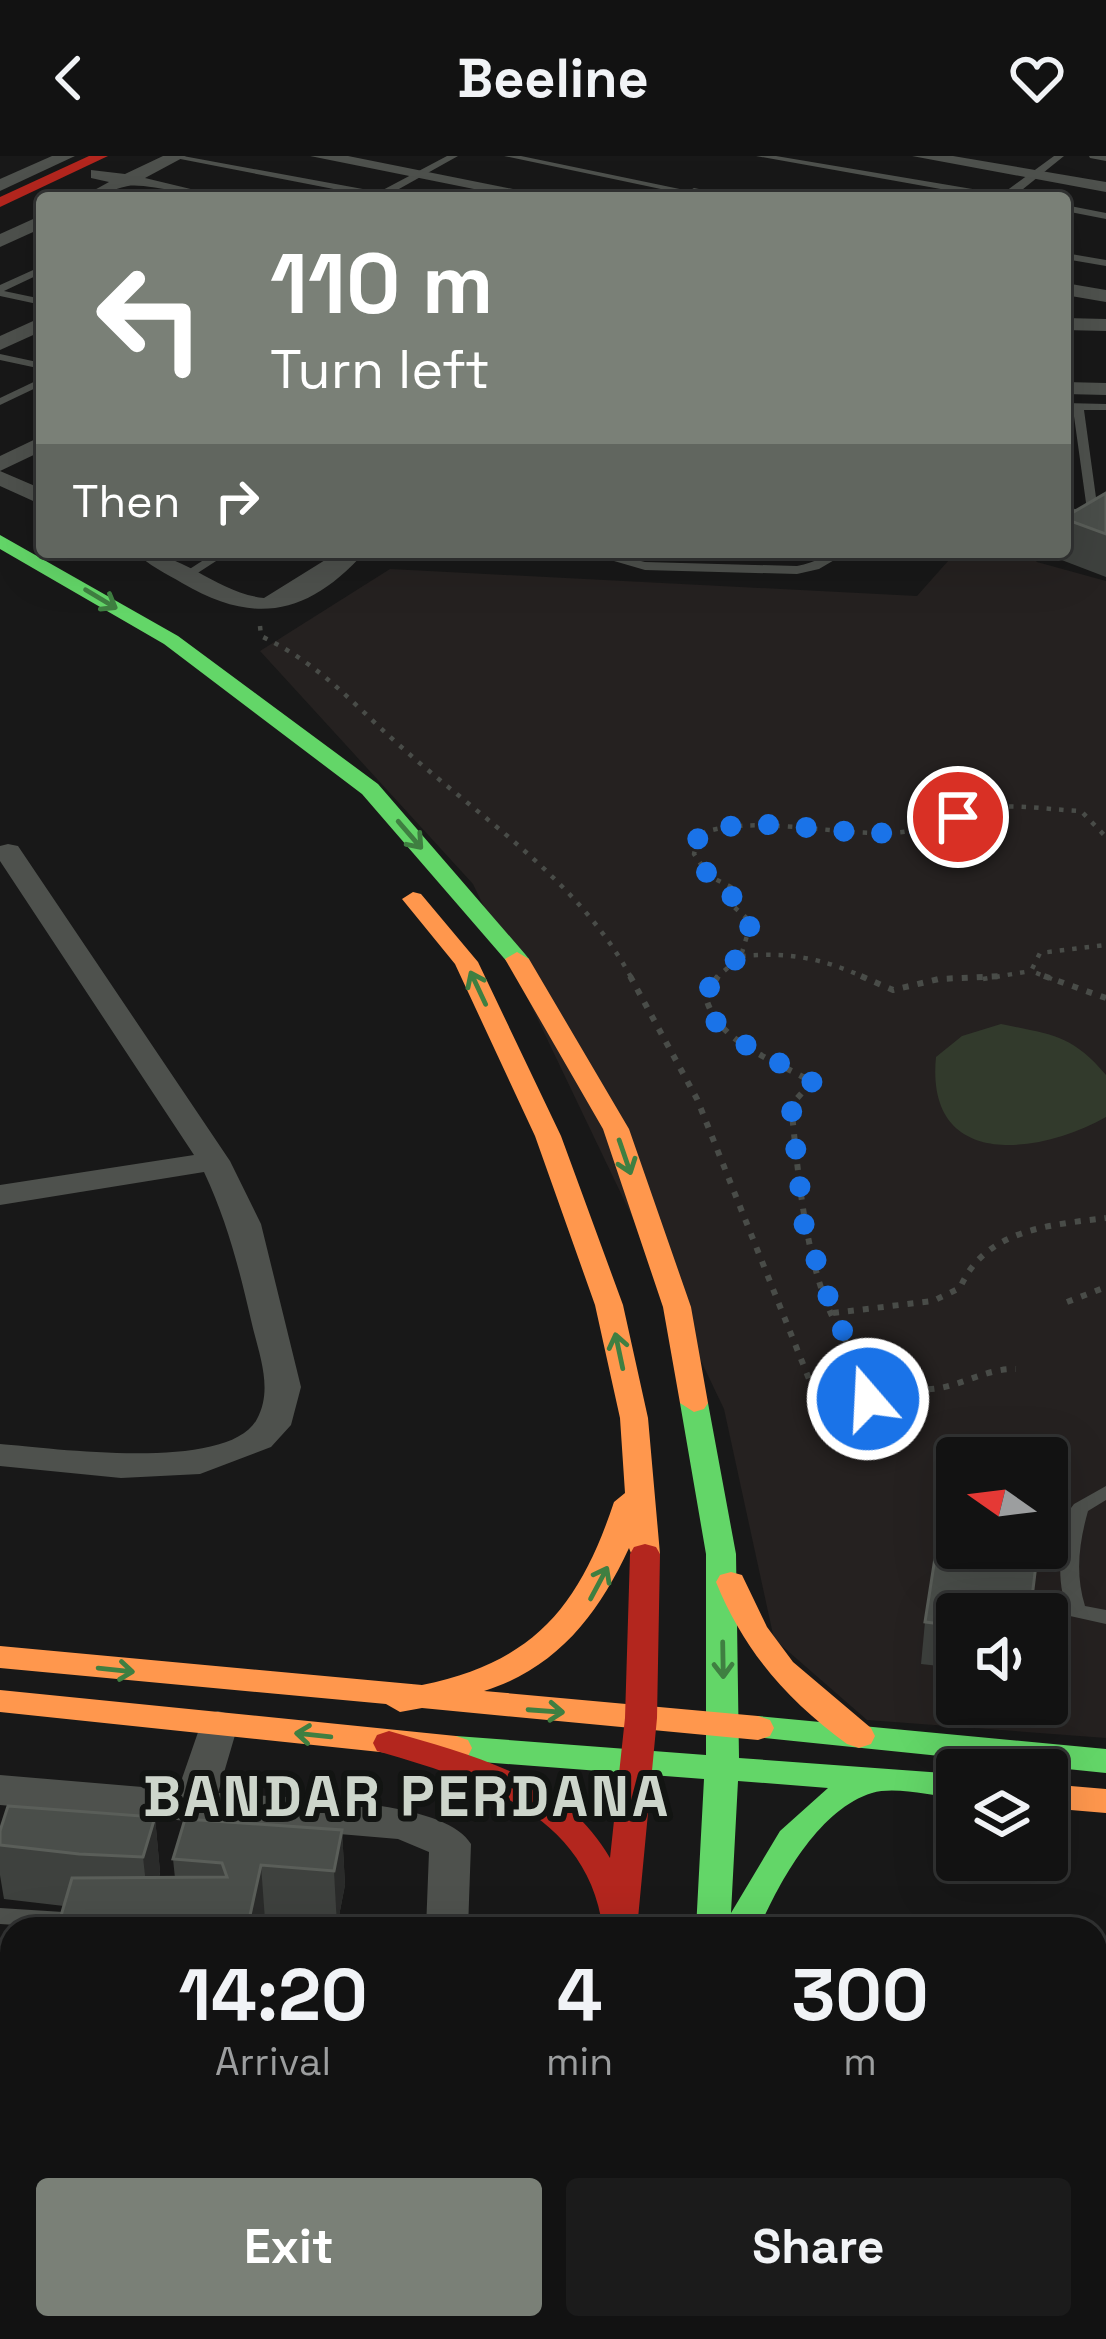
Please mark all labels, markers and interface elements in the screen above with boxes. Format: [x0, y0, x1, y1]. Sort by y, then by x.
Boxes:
text: Beeline [457, 44, 649, 113]
icon: back [36, 45, 102, 111]
icon: heart [1004, 45, 1070, 111]
text: 110 m [270, 230, 493, 338]
icon: left [72, 240, 228, 396]
text: Turn left [270, 335, 490, 404]
icon: right [204, 468, 270, 534]
text: Then [72, 473, 180, 530]
one-way arrow [84, 587, 118, 611]
pin [907, 766, 1009, 868]
icon: arrive [925, 784, 991, 850]
one-way arrow [396, 819, 423, 850]
one-way arrow [466, 971, 488, 1007]
one-way arrow [616, 1138, 637, 1175]
one-way arrow [607, 1332, 630, 1370]
position arrow [805, 1336, 931, 1462]
north arrow [936, 1437, 1068, 1569]
map controls [936, 1437, 1068, 1881]
one-way arrow [588, 1567, 611, 1602]
button: sound [936, 1593, 1068, 1725]
one-way arrow [711, 1640, 734, 1679]
one-way arrow [96, 1659, 135, 1682]
one-way arrow [526, 1700, 565, 1723]
one-way arrow [294, 1723, 333, 1746]
button: layers [936, 1749, 1068, 1881]
district label: BANDAR PERDANA [143, 1760, 671, 1833]
text: 14:20 [178, 1949, 368, 2041]
text: 4 [557, 1949, 602, 2041]
text: 300 [791, 1949, 929, 2041]
text: Arrival [215, 2037, 331, 2086]
text: min [546, 2037, 613, 2086]
text: m [843, 2037, 877, 2086]
button: Exit [36, 2178, 542, 2316]
button: Share [566, 2178, 1071, 2316]

